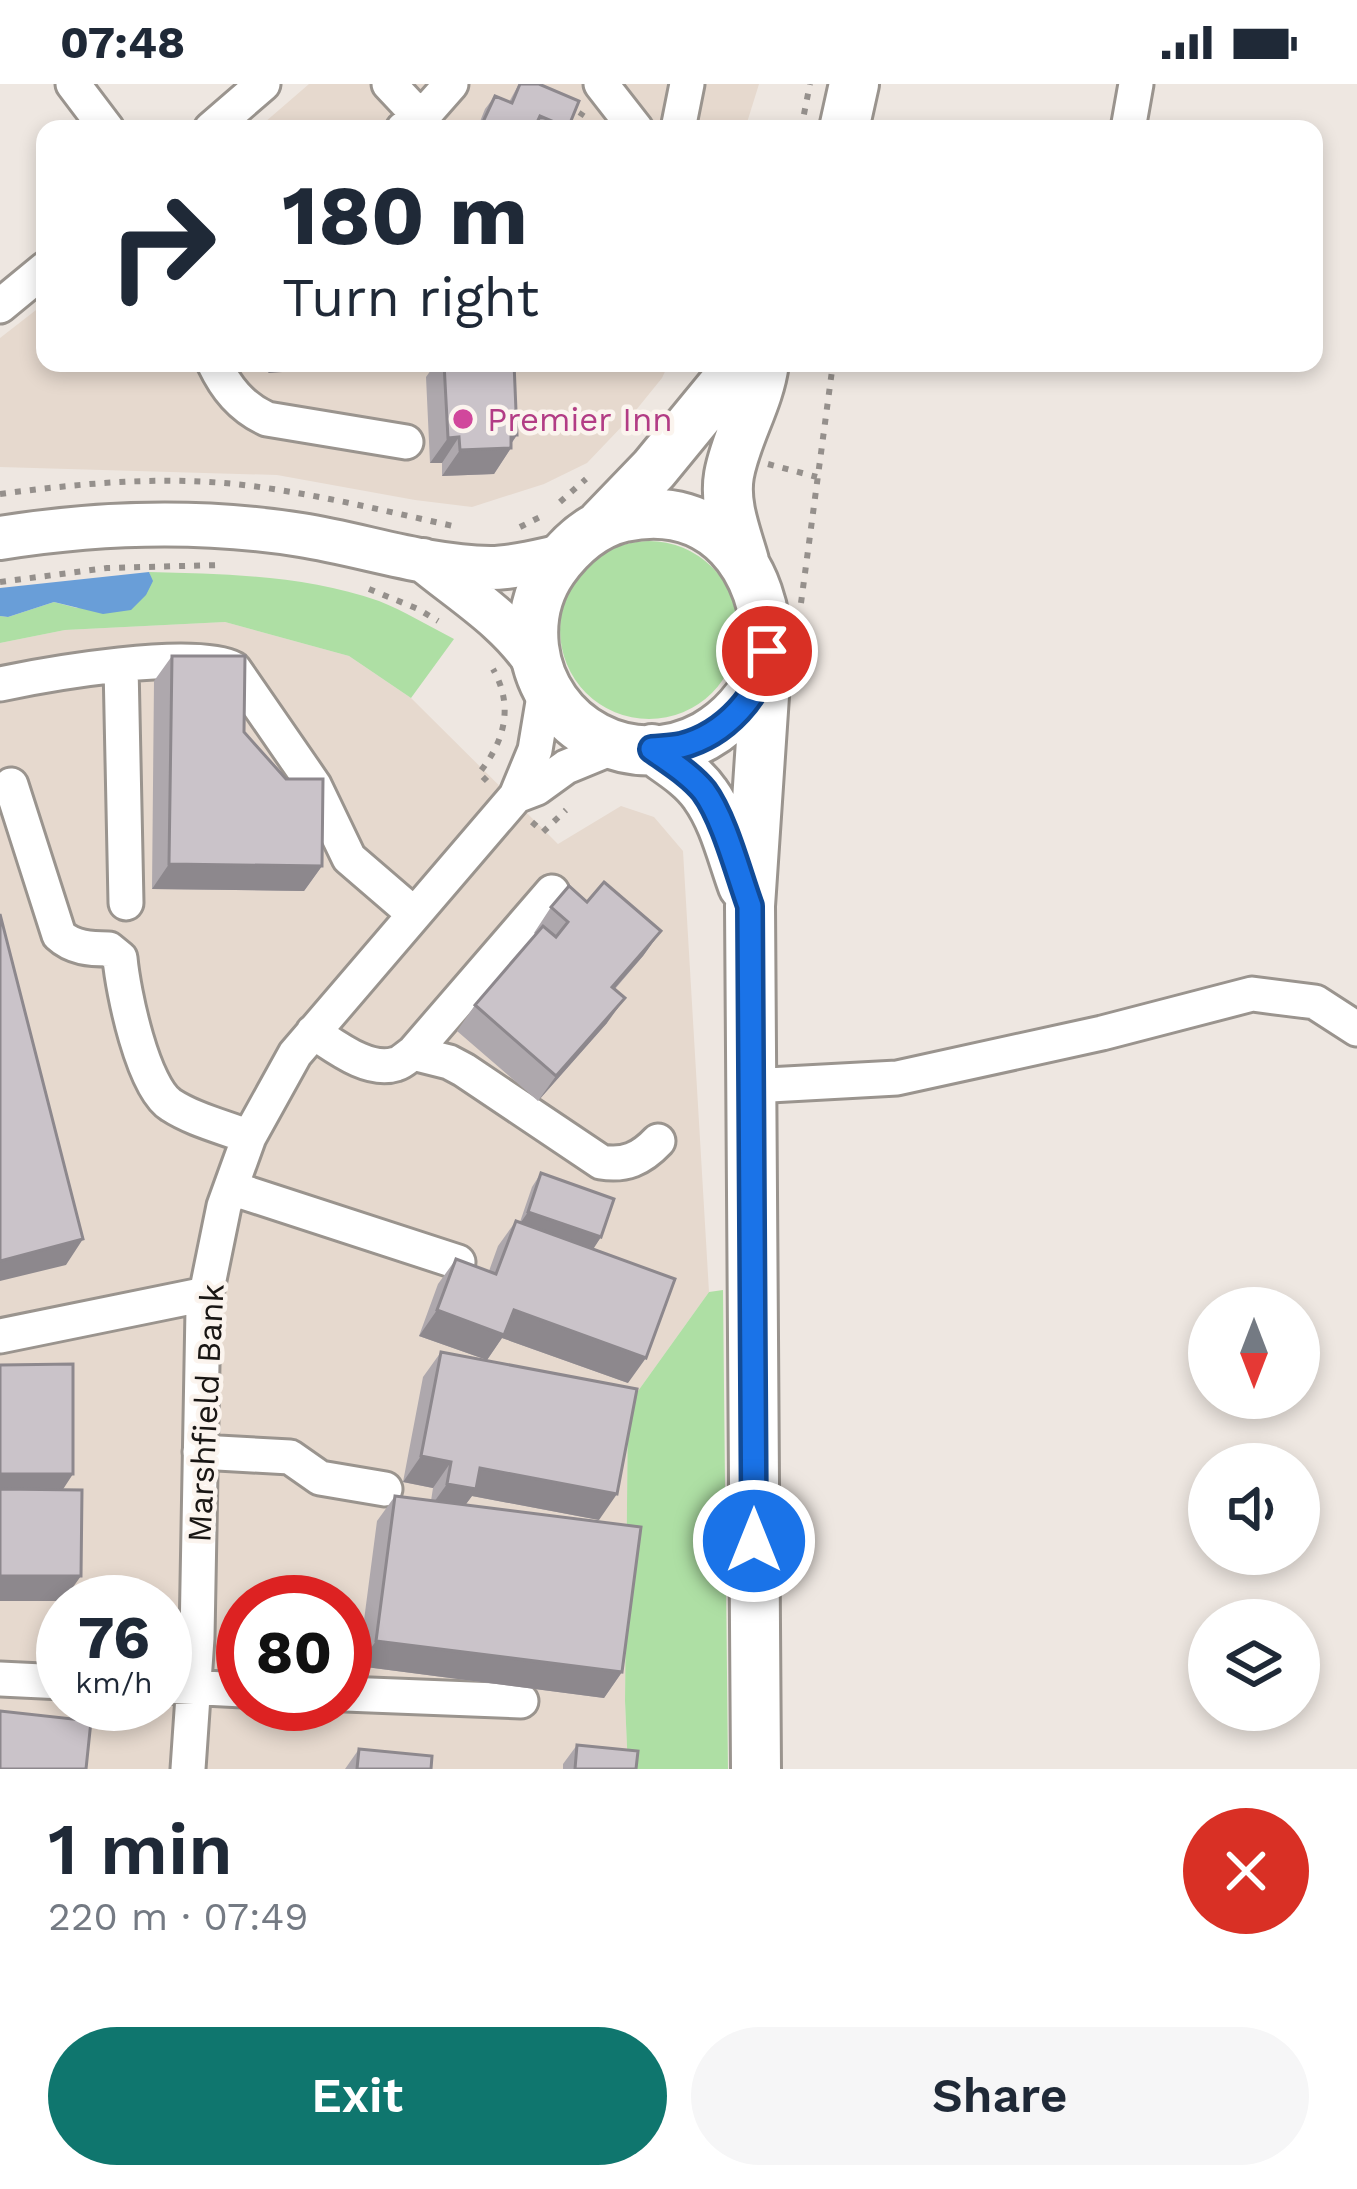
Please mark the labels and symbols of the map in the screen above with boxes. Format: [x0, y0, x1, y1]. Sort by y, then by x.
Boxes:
place label: Premier Inn [487, 400, 673, 439]
marker: Premier Inn [450, 406, 476, 432]
pin [716, 600, 818, 702]
street label: Marshfield Bank [179, 1283, 232, 1543]
north arrow [1188, 1287, 1320, 1419]
position arrow [691, 1478, 817, 1604]
speed limit sign: 80 [216, 1575, 372, 1731]

